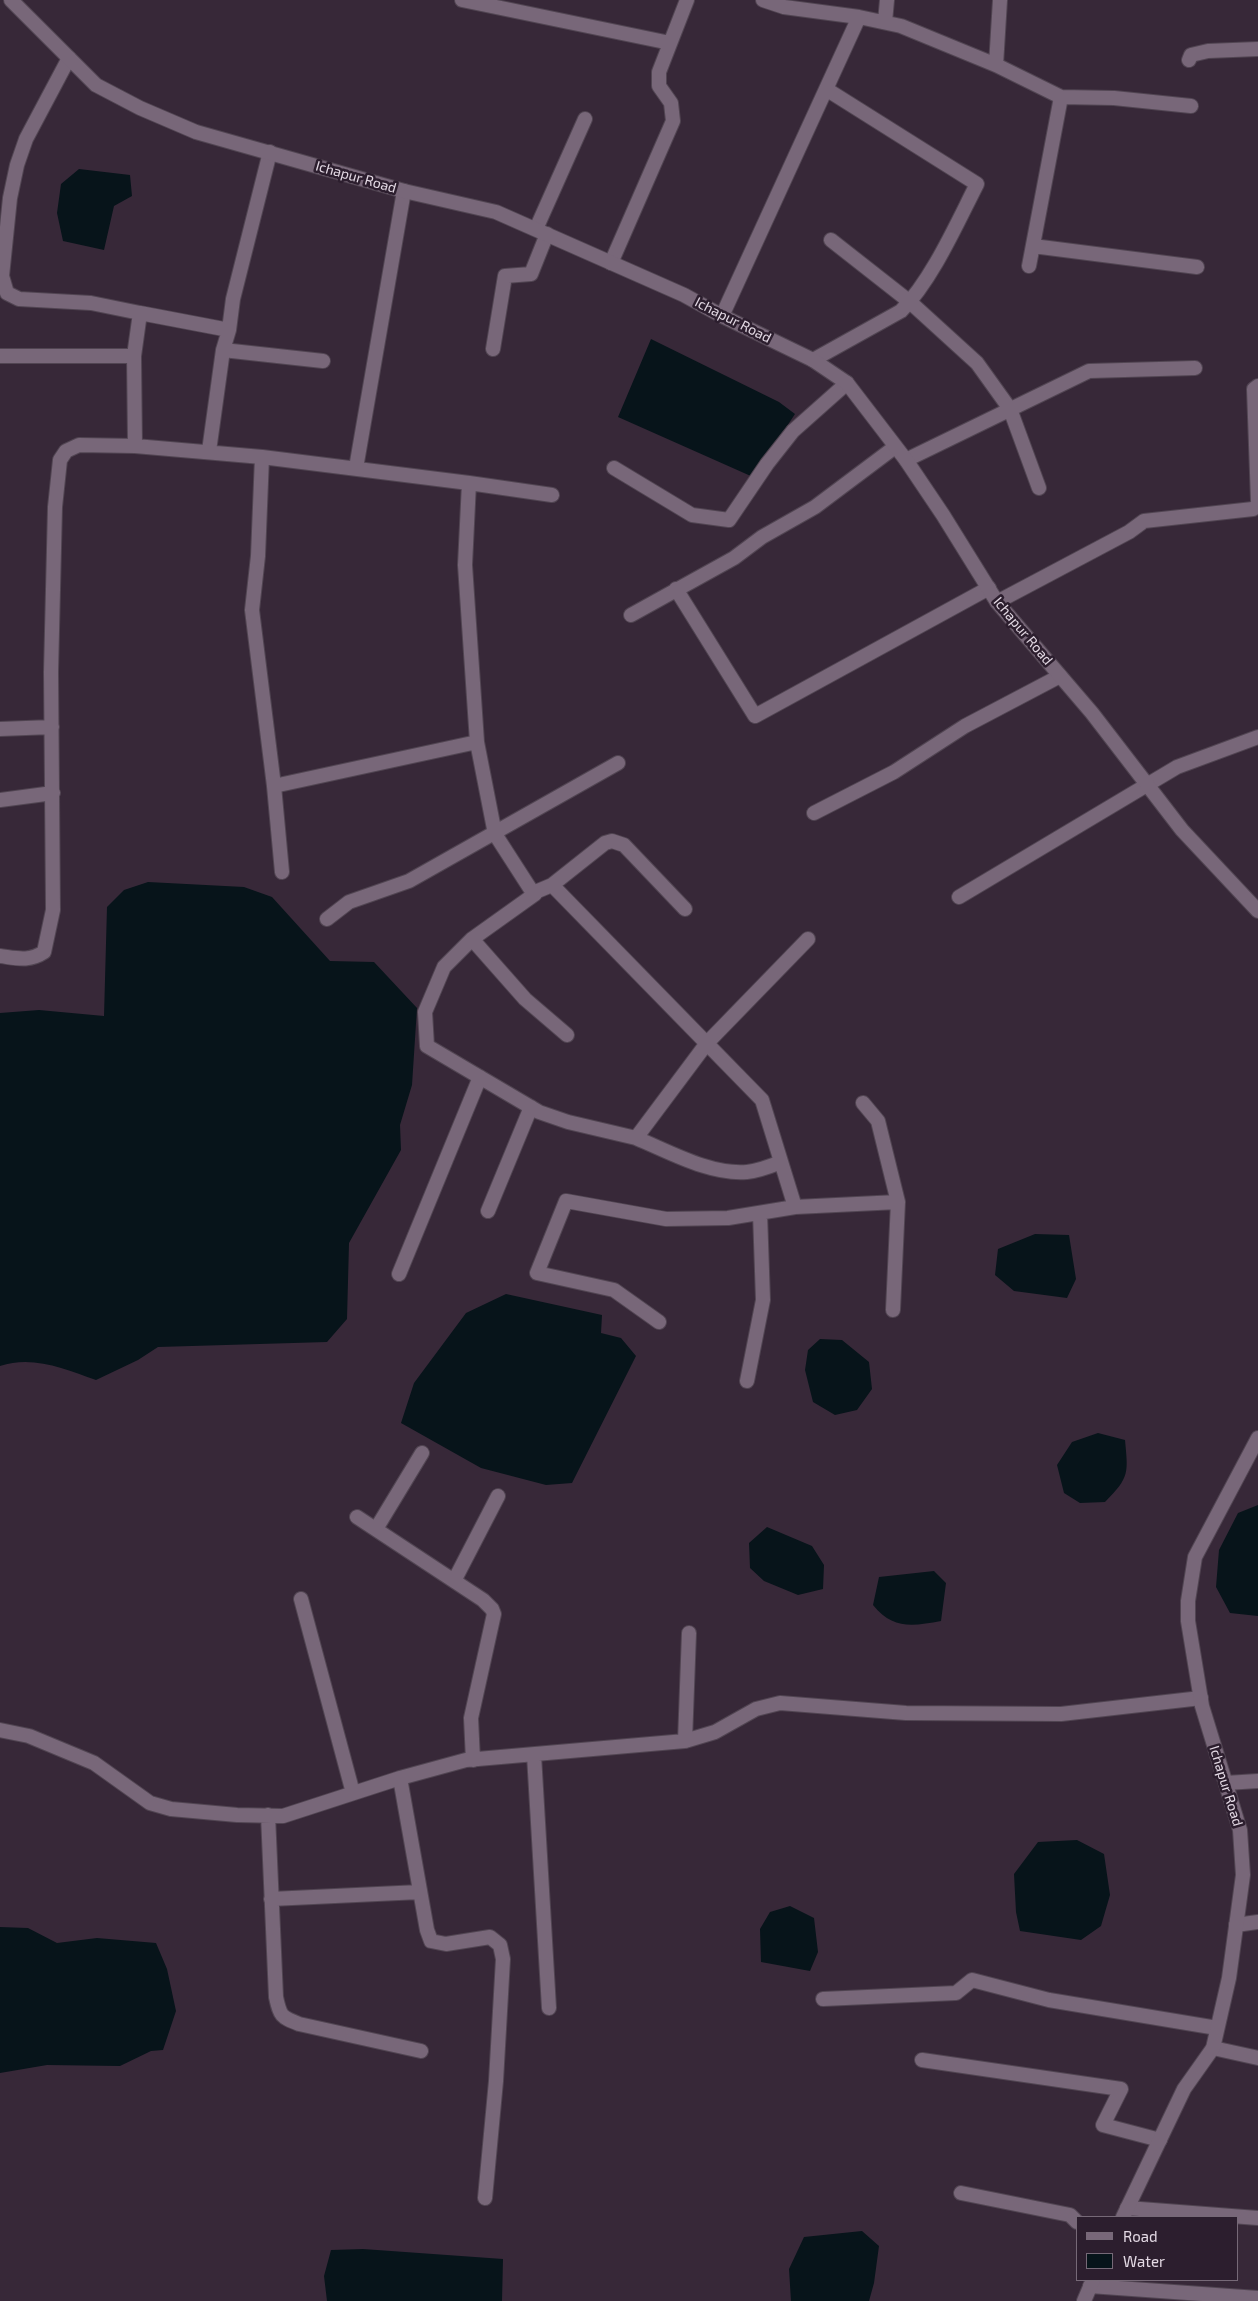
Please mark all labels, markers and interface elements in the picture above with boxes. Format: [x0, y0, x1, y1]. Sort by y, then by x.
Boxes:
street label: Ichapur Road [314, 157, 398, 197]
street label: Ichapur Road [692, 294, 774, 346]
street label: Ichapur Road [990, 594, 1056, 668]
street label: Ichapur Road [1206, 1744, 1246, 1828]
legend [1076, 2216, 1238, 2281]
text: Road [1123, 2227, 1158, 2245]
text: Water [1123, 2252, 1165, 2270]

